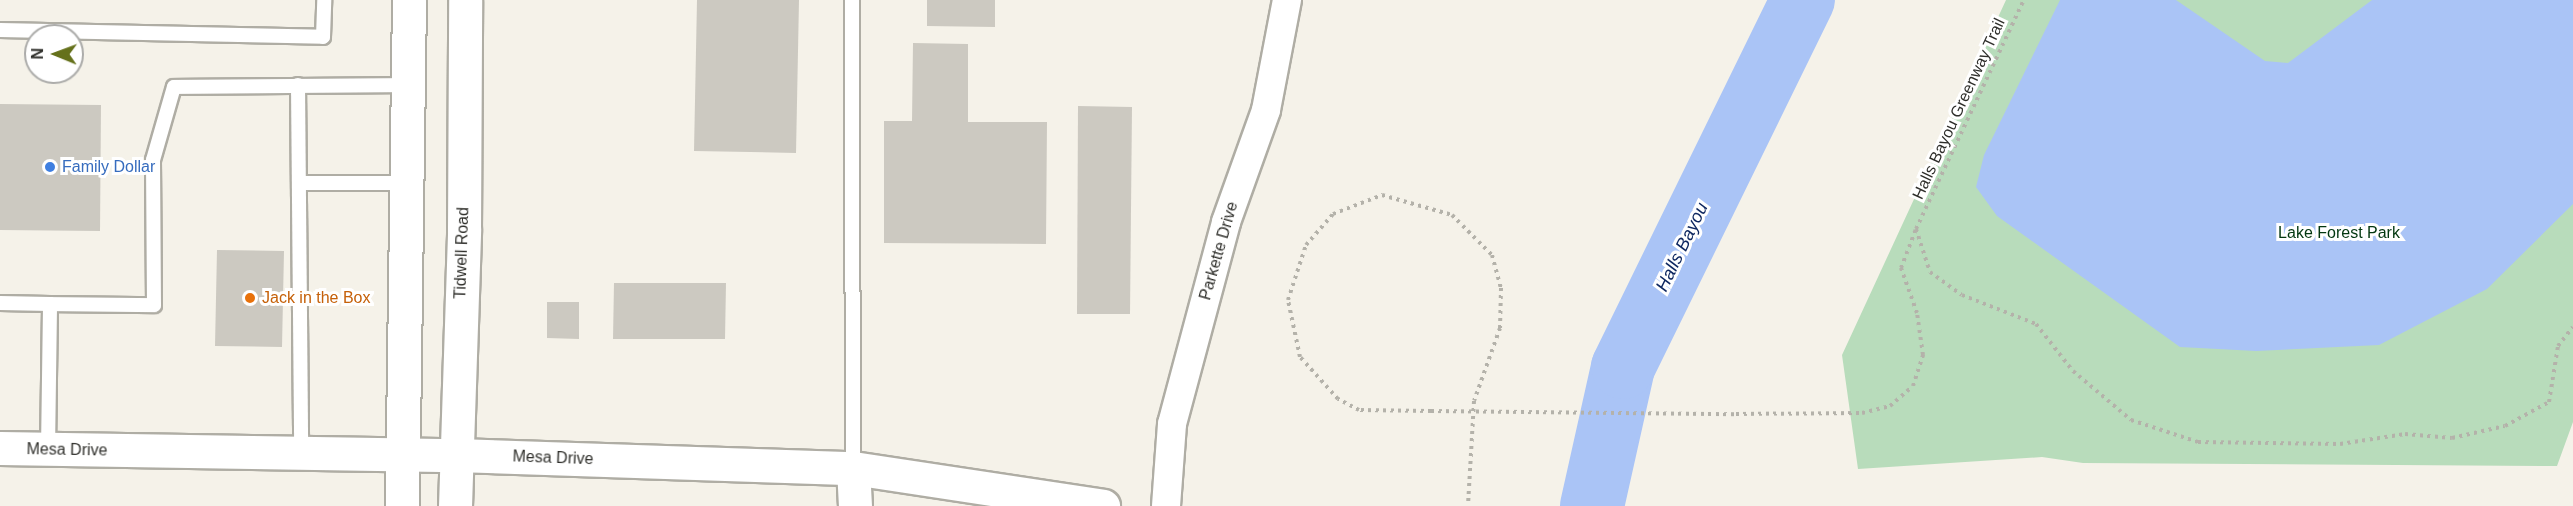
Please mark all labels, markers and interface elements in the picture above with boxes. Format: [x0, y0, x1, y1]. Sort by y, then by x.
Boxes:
street label: Halls Bayou Greenway Trail [1909, 15, 2009, 203]
north arrow [24, 24, 84, 84]
text: N [29, 48, 46, 60]
place label: Family Dollar [62, 157, 155, 177]
marker: Family Dollar [43, 160, 57, 174]
water label: Halls Bayou [1651, 199, 1713, 295]
street label: Parkette Drive [1196, 200, 1242, 302]
street label: Tidwell Road [451, 207, 473, 299]
park label: Lake Forest Park [2278, 223, 2400, 243]
place label: Jack in the Box [262, 288, 370, 308]
marker: Jack in the Box [243, 291, 257, 305]
street label: Mesa Drive [26, 440, 108, 460]
street label: Mesa Drive [512, 447, 594, 469]

